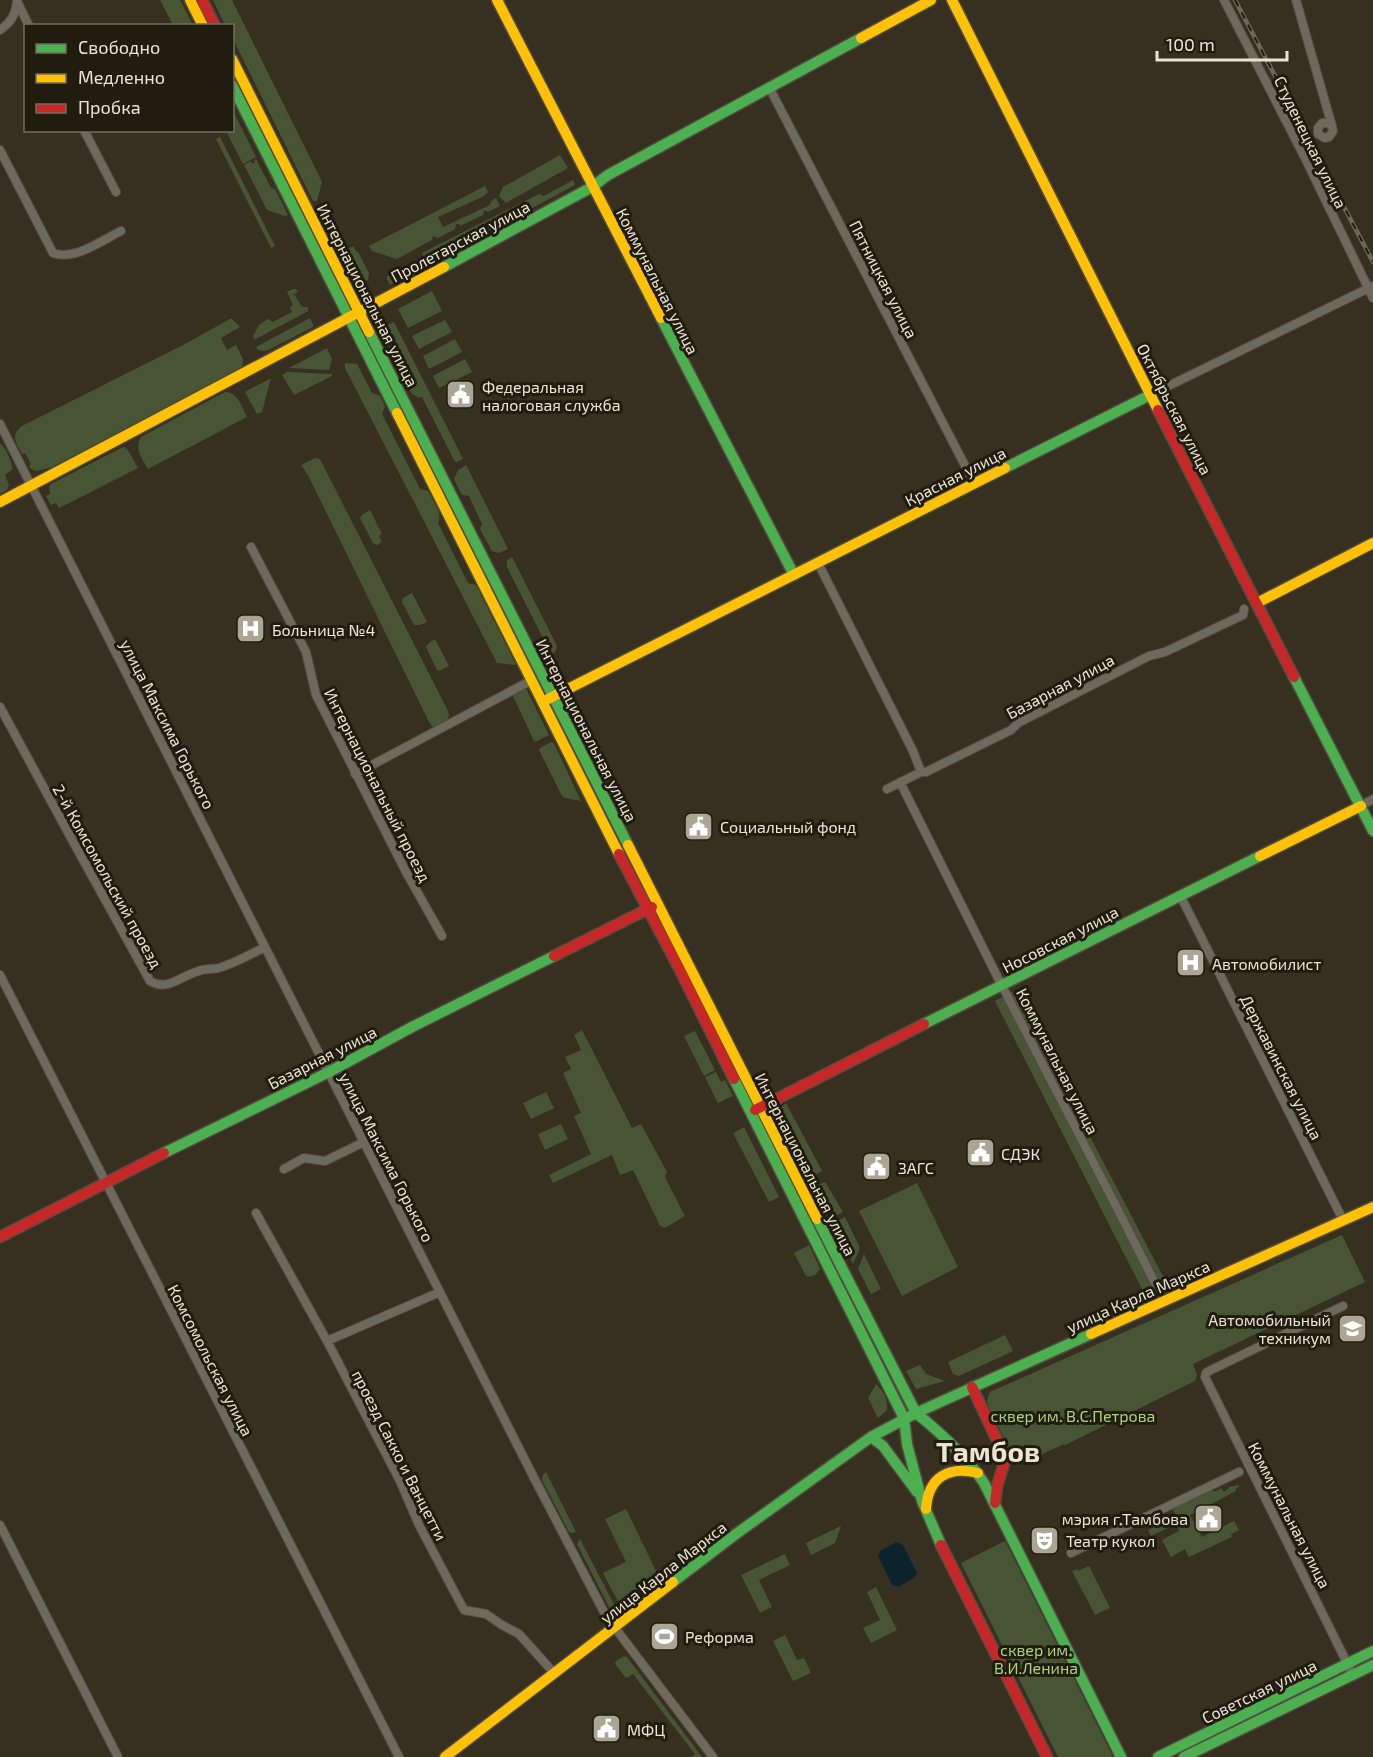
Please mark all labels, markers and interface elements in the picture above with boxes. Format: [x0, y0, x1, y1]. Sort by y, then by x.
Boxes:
legend [24, 24, 234, 132]
scale bar [1157, 24, 1288, 62]
text: 100 m [1166, 33, 1215, 55]
text: Свободно [78, 36, 160, 58]
text: Медленно [78, 66, 165, 88]
street label: Студенецкая улица [1270, 73, 1351, 212]
text: Пробка [78, 96, 141, 118]
street label: Пролетарская улица [387, 196, 533, 287]
street label: Интернациональная улица [313, 200, 422, 390]
street label: Коммунальная улица [612, 205, 703, 358]
street label: Пятницкая улица [845, 217, 922, 342]
street label: Октябрьская улица [1133, 340, 1216, 478]
place label: Федеральная налоговая служба [482, 377, 621, 415]
public building icon: Федеральная налоговая служба [445, 379, 477, 411]
street label: Красная улица [901, 442, 1009, 510]
hospital icon: Больница №4 [235, 613, 267, 645]
place label: Больница №4 [272, 620, 376, 639]
street label: Интернациональная улица [532, 635, 641, 825]
street label: улица Максима Горького [116, 636, 219, 812]
street label: Базарная улица [1003, 650, 1118, 723]
street label: Интернациональный проезд [321, 685, 435, 885]
street label: 2-й Комсомольский проезд [49, 781, 167, 971]
public building icon: Социальный фонд [683, 810, 715, 842]
place label: Социальный фонд [720, 817, 856, 836]
street label: Носовская улица [999, 902, 1122, 977]
hospital icon: Автомобилист [1175, 947, 1207, 979]
place label: Автомобилист [1212, 954, 1321, 973]
street label: Коммунальная улица [1012, 985, 1103, 1138]
street label: Державинская улица [1236, 991, 1327, 1143]
street label: Базарная улица [264, 1021, 380, 1094]
street label: улица Максима Горького [335, 1069, 438, 1245]
street label: Интернациональная улица [751, 1069, 860, 1259]
public building icon: СДЭК [964, 1137, 996, 1169]
place label: СДЭК [1001, 1144, 1040, 1163]
public building icon: ЗАГС [861, 1151, 893, 1183]
place label: ЗАГС [898, 1158, 934, 1177]
street label: улица Карла Маркса [1063, 1256, 1213, 1337]
street label: Комсомольская улица [164, 1281, 258, 1440]
place label: Автомобильный техникум [1208, 1310, 1331, 1348]
school or university icon: Автомобильный техникум [1336, 1312, 1368, 1344]
street label: проезд Сакко и Ванцетти [349, 1367, 451, 1543]
park label: сквер им. В.С.Петрова [991, 1406, 1155, 1425]
district label: Тамбов [936, 1434, 1040, 1468]
street label: Коммунальная улица [1244, 1439, 1335, 1592]
public building icon: мэрия г.Тамбова [1193, 1502, 1225, 1534]
place label: мэрия г.Тамбова [1062, 1509, 1188, 1528]
street label: улица Карла Маркса [596, 1517, 730, 1628]
theatre icon: Театр кукол [1029, 1524, 1061, 1556]
place label: Театр кукол [1066, 1531, 1155, 1551]
sports icon: Реформа [648, 1620, 680, 1652]
place label: Реформа [685, 1627, 754, 1646]
park label: сквер им. В.И.Ленина [994, 1640, 1078, 1677]
street label: Советская улица [1199, 1655, 1320, 1728]
public building icon: МФЦ [590, 1713, 622, 1745]
place label: МФЦ [627, 1720, 665, 1739]

